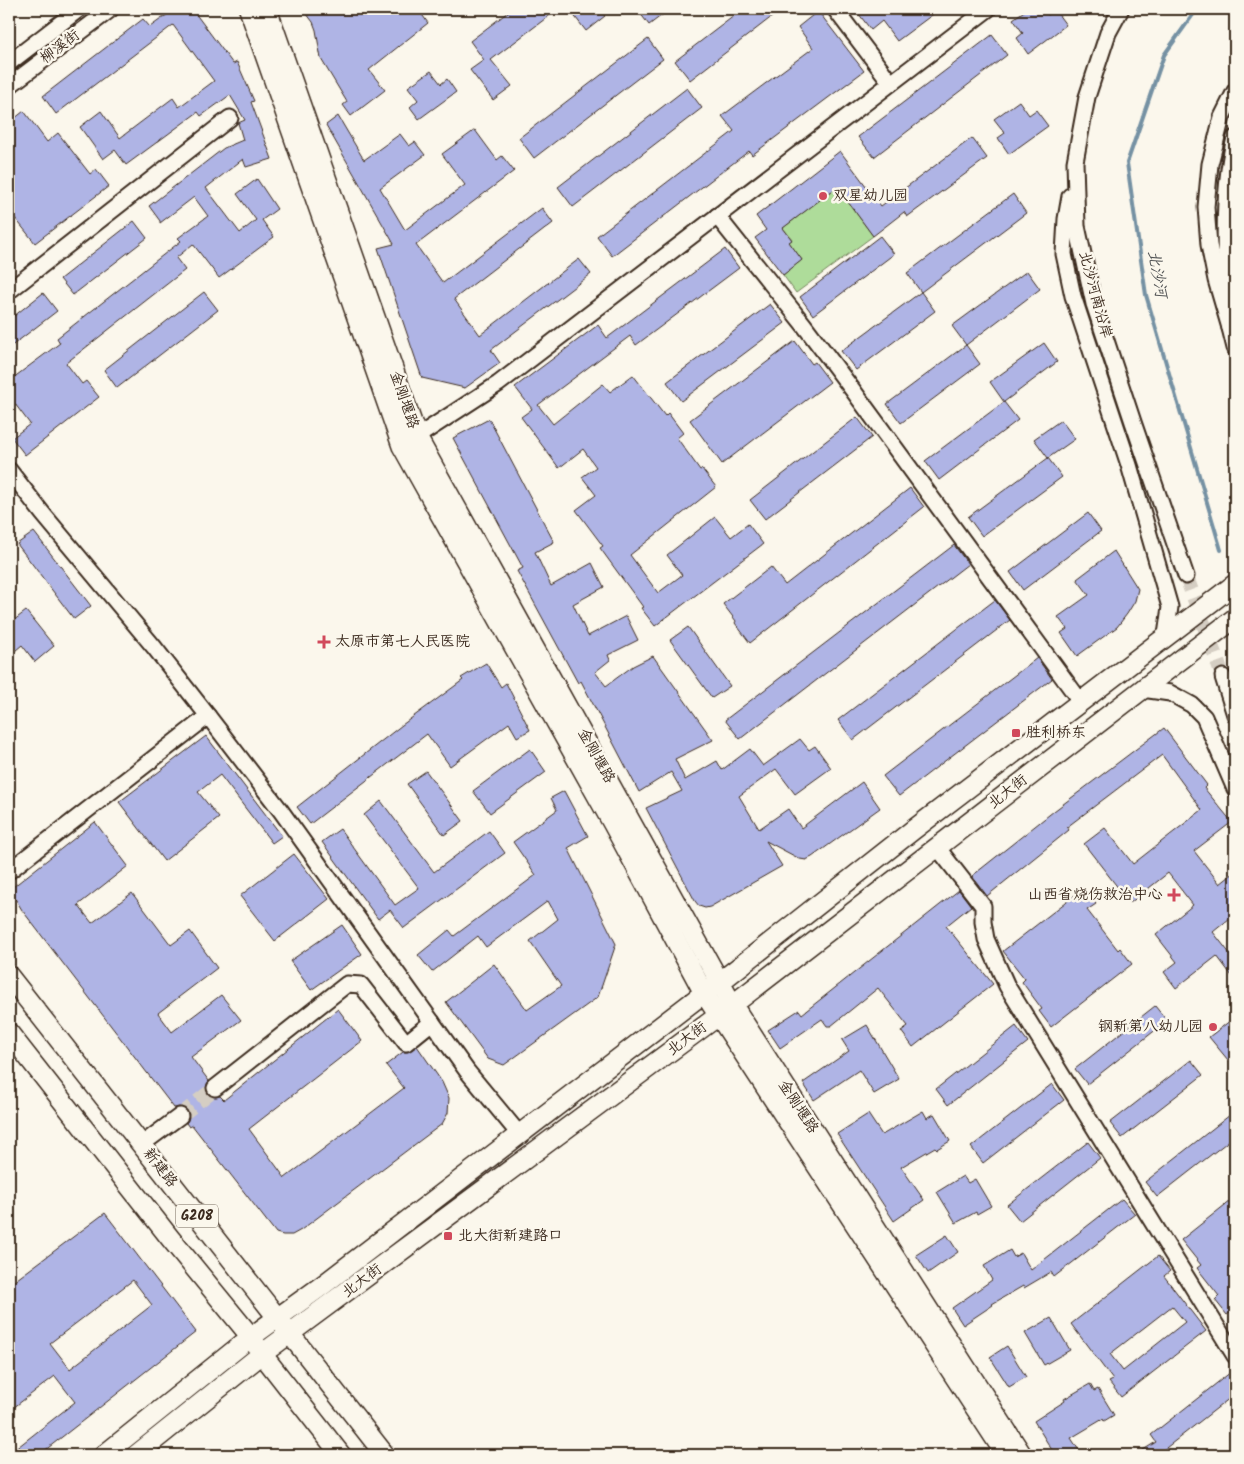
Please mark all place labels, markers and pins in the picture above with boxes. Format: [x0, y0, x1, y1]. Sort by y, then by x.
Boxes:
place label: 双星幼儿园 [833, 184, 908, 208]
marker: 双星幼儿园 [817, 190, 829, 202]
place label: 太原市第七人民医院 [335, 630, 470, 654]
marker: 太原市第七人民医院 [317, 635, 331, 649]
place label: 胜利桥东 [1026, 721, 1086, 745]
marker: 胜利桥东 [1010, 727, 1022, 739]
place label: 山西省烧伤救治中心 [1028, 883, 1163, 907]
marker: 山西省烧伤救治中心 [1167, 888, 1181, 902]
place label: 钢新第八幼儿园 [1098, 1015, 1203, 1039]
marker: 钢新第八幼儿园 [1207, 1021, 1219, 1033]
place label: 北大街新建路口 [458, 1224, 563, 1248]
marker: 北大街新建路口 [442, 1230, 454, 1242]

